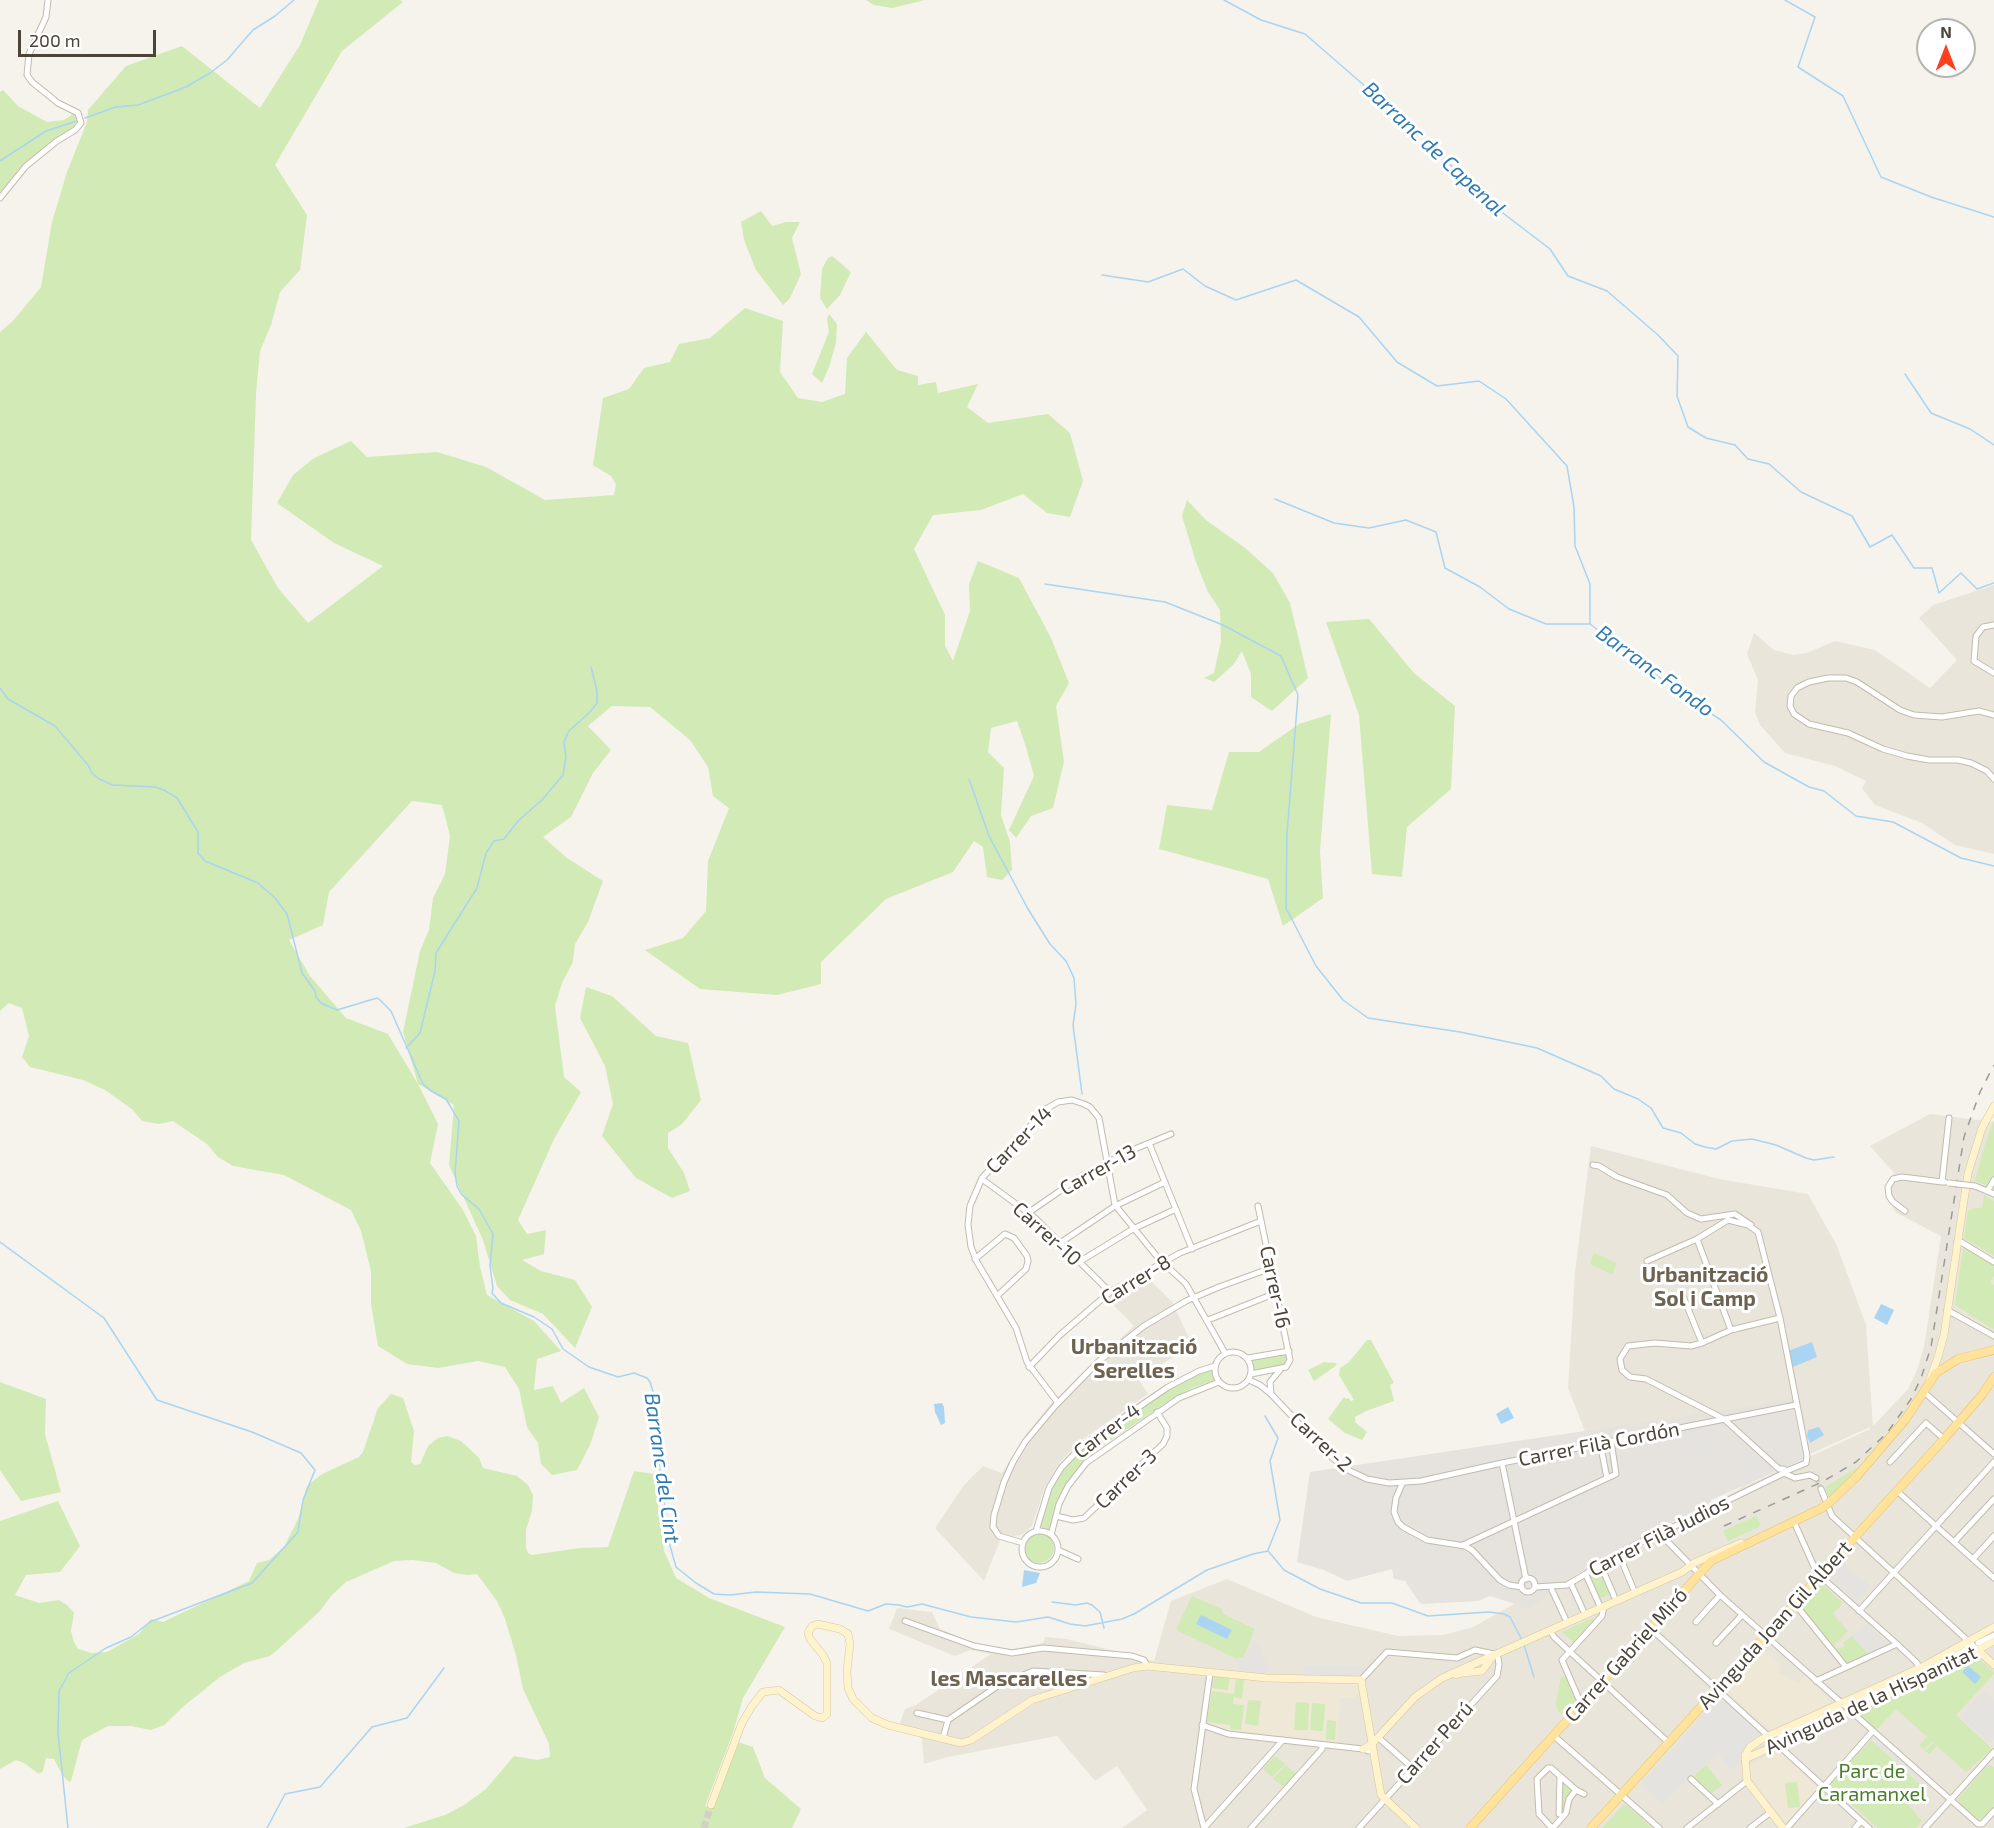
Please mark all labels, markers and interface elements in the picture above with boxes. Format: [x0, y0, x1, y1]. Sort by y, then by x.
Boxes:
scale bar [21, 18, 159, 56]
north arrow [1916, 18, 1976, 78]
text: N [1940, 22, 1952, 41]
text: 200 m [29, 29, 81, 51]
water label: Barranc de Capenal [1357, 76, 1511, 222]
water label: Barranc Fondo [1591, 620, 1719, 722]
street label: Carrer-14 [981, 1101, 1057, 1179]
street label: Carrer-13 [1056, 1139, 1140, 1201]
street label: Carrer-10 [1008, 1197, 1086, 1271]
street label: Carrer-16 [1255, 1244, 1295, 1330]
street label: Carrer-8 [1097, 1250, 1175, 1310]
district label: Urbanització Sol i Camp [1642, 1262, 1768, 1312]
district label: Urbanització Serelles [1071, 1334, 1197, 1384]
water label: Barranc del Cint [639, 1391, 685, 1545]
street label: Carrer-4 [1069, 1398, 1145, 1464]
street label: Carrer-2 [1285, 1407, 1357, 1477]
street label: Carrer Filà Cordón [1516, 1417, 1682, 1471]
street label: Carrer-3 [1090, 1444, 1162, 1514]
street label: Carrer Filà Judios [1585, 1490, 1733, 1582]
street label: Avinguda Joan Gil Albert [1693, 1536, 1857, 1714]
street label: Carrer Gabriel Miró [1560, 1583, 1692, 1727]
street label: Avinguda de la Hispanitat [1761, 1640, 1981, 1760]
district label: les Mascarelles [931, 1666, 1087, 1692]
street label: Carrer Perú [1392, 1697, 1478, 1789]
park label: Parc de Caramanxel [1818, 1759, 1926, 1806]

